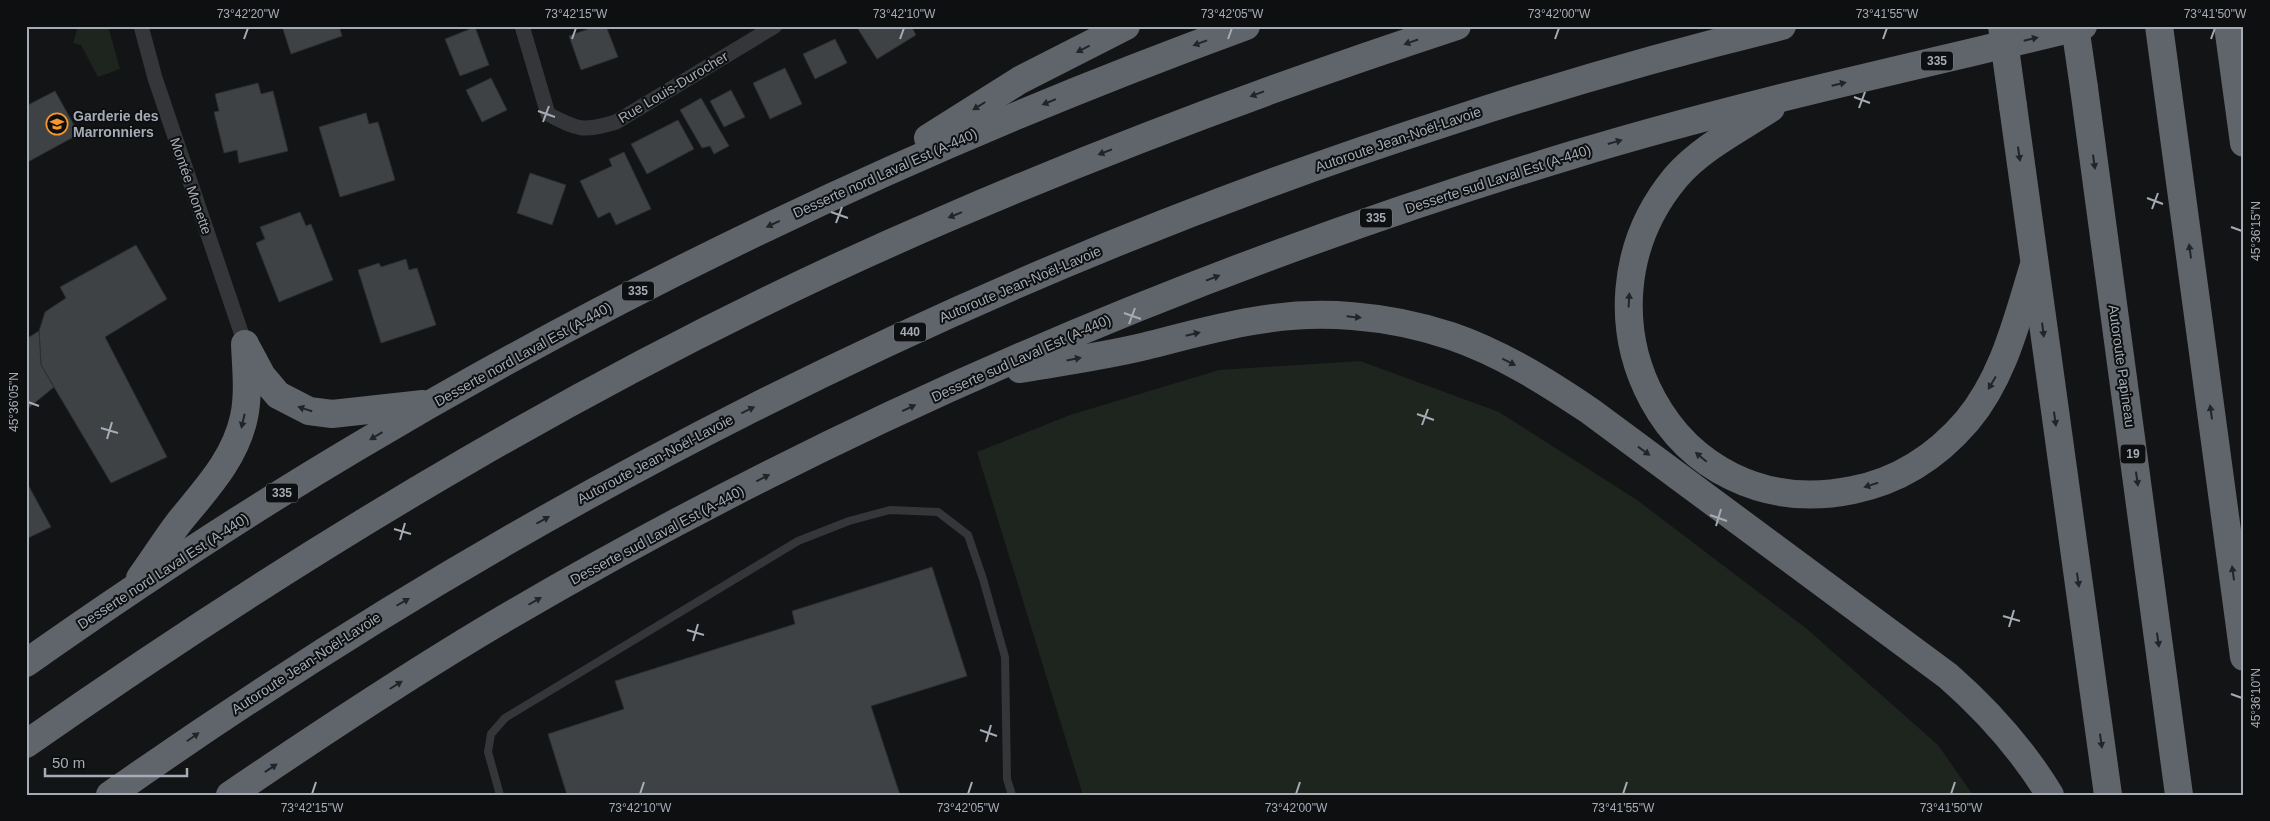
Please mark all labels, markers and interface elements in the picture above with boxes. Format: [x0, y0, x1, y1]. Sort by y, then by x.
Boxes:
text: 73°42'20"W [217, 7, 280, 21]
text: 73°42'15"W [545, 7, 608, 21]
text: 73°42'10"W [873, 7, 936, 21]
text: 73°42'05"W [1201, 7, 1264, 21]
text: 73°42'00"W [1528, 7, 1591, 21]
text: 73°41'55"W [1856, 7, 1919, 21]
text: 73°41'50"W [2184, 7, 2247, 21]
one-way arrow [2023, 35, 2038, 43]
one-way arrow [1403, 38, 1418, 46]
one-way arrow [1192, 39, 1207, 47]
one-way arrow [1075, 45, 1090, 53]
street label: Rue Louis-Durocher [615, 48, 731, 126]
road number: 335 [1921, 51, 1953, 70]
one-way arrow [1831, 80, 1846, 88]
one-way arrow [1249, 90, 1264, 98]
one-way arrow [1041, 98, 1056, 106]
one-way arrow [972, 101, 986, 111]
street label: Autoroute Jean-Noël-Lavoie [1313, 103, 1483, 175]
place label: Garderie des Marronniers [73, 108, 159, 140]
school or university icon: Garderie des Marronniers [45, 112, 69, 136]
street label: Desserte nord Laval Est (A-440) [790, 125, 980, 221]
street label: Montée Monette [167, 136, 215, 237]
one-way arrow [1608, 138, 1623, 146]
street label: Desserte sud Laval Est (A-440) [1403, 141, 1593, 217]
one-way arrow [2016, 147, 2024, 163]
one-way arrow [1097, 148, 1112, 156]
one-way arrow [2090, 154, 2098, 170]
text: 45°36'15"N [2249, 201, 2263, 261]
road number: 335 [1360, 208, 1392, 228]
one-way arrow [948, 211, 962, 219]
one-way arrow [766, 220, 780, 228]
street label: Autoroute Jean-Noël-Lavoie [937, 242, 1104, 325]
one-way arrow [2185, 243, 2193, 259]
one-way arrow [1206, 274, 1221, 282]
road number: 335 [622, 282, 654, 300]
one-way arrow [1625, 291, 1633, 307]
street label: Desserte nord Laval Est (A-440) [432, 299, 614, 409]
street label: Autoroute Papineau [2105, 304, 2139, 428]
street label: Desserte sud Laval Est (A-440) [929, 311, 1113, 405]
one-way arrow [1346, 313, 1362, 321]
road number: 440 [894, 322, 926, 342]
one-way arrow [2039, 323, 2047, 339]
one-way arrow [1185, 330, 1200, 338]
one-way arrow [1066, 355, 1082, 363]
one-way arrow [1501, 358, 1516, 366]
text: 45°36'05"N [7, 372, 21, 432]
one-way arrow [1988, 376, 1996, 391]
one-way arrow [902, 403, 916, 411]
one-way arrow [2207, 404, 2215, 420]
one-way arrow [298, 405, 313, 412]
one-way arrow [741, 406, 756, 414]
street label: Autoroute Jean-Noël-Lavoie [574, 411, 736, 507]
one-way arrow [2051, 411, 2059, 427]
one-way arrow [239, 414, 247, 429]
one-way arrow [369, 431, 382, 440]
road number: 19 [2120, 444, 2146, 464]
one-way arrow [1637, 446, 1651, 456]
one-way arrow [1695, 452, 1708, 463]
one-way arrow [2133, 471, 2141, 487]
one-way arrow [756, 474, 770, 482]
street label: Desserte sud Laval Est (A-440) [567, 482, 747, 588]
one-way arrow [1863, 482, 1878, 490]
road number: 335 [266, 483, 298, 502]
street label: Desserte nord Laval Est (A-440) [75, 510, 251, 632]
one-way arrow [537, 515, 550, 524]
one-way arrow [2229, 565, 2237, 581]
one-way arrow [2074, 572, 2082, 588]
one-way arrow [397, 597, 410, 606]
one-way arrow [528, 597, 541, 606]
street label: Autoroute Jean-Noël-Lavoie [229, 609, 384, 717]
one-way arrow [2154, 632, 2162, 648]
text: 45°36'10"N [2249, 668, 2263, 728]
one-way arrow [389, 681, 402, 690]
one-way arrow [186, 732, 200, 741]
one-way arrow [2097, 733, 2105, 749]
scale bar [45, 746, 188, 778]
text: 50 m [52, 754, 85, 771]
one-way arrow [264, 763, 277, 773]
text: 73°42'15"W [281, 801, 344, 815]
text: 73°42'10"W [609, 801, 672, 815]
text: 73°42'05"W [937, 801, 1000, 815]
text: 73°42'00"W [1265, 801, 1328, 815]
text: 73°41'55"W [1592, 801, 1655, 815]
text: 73°41'50"W [1920, 801, 1983, 815]

